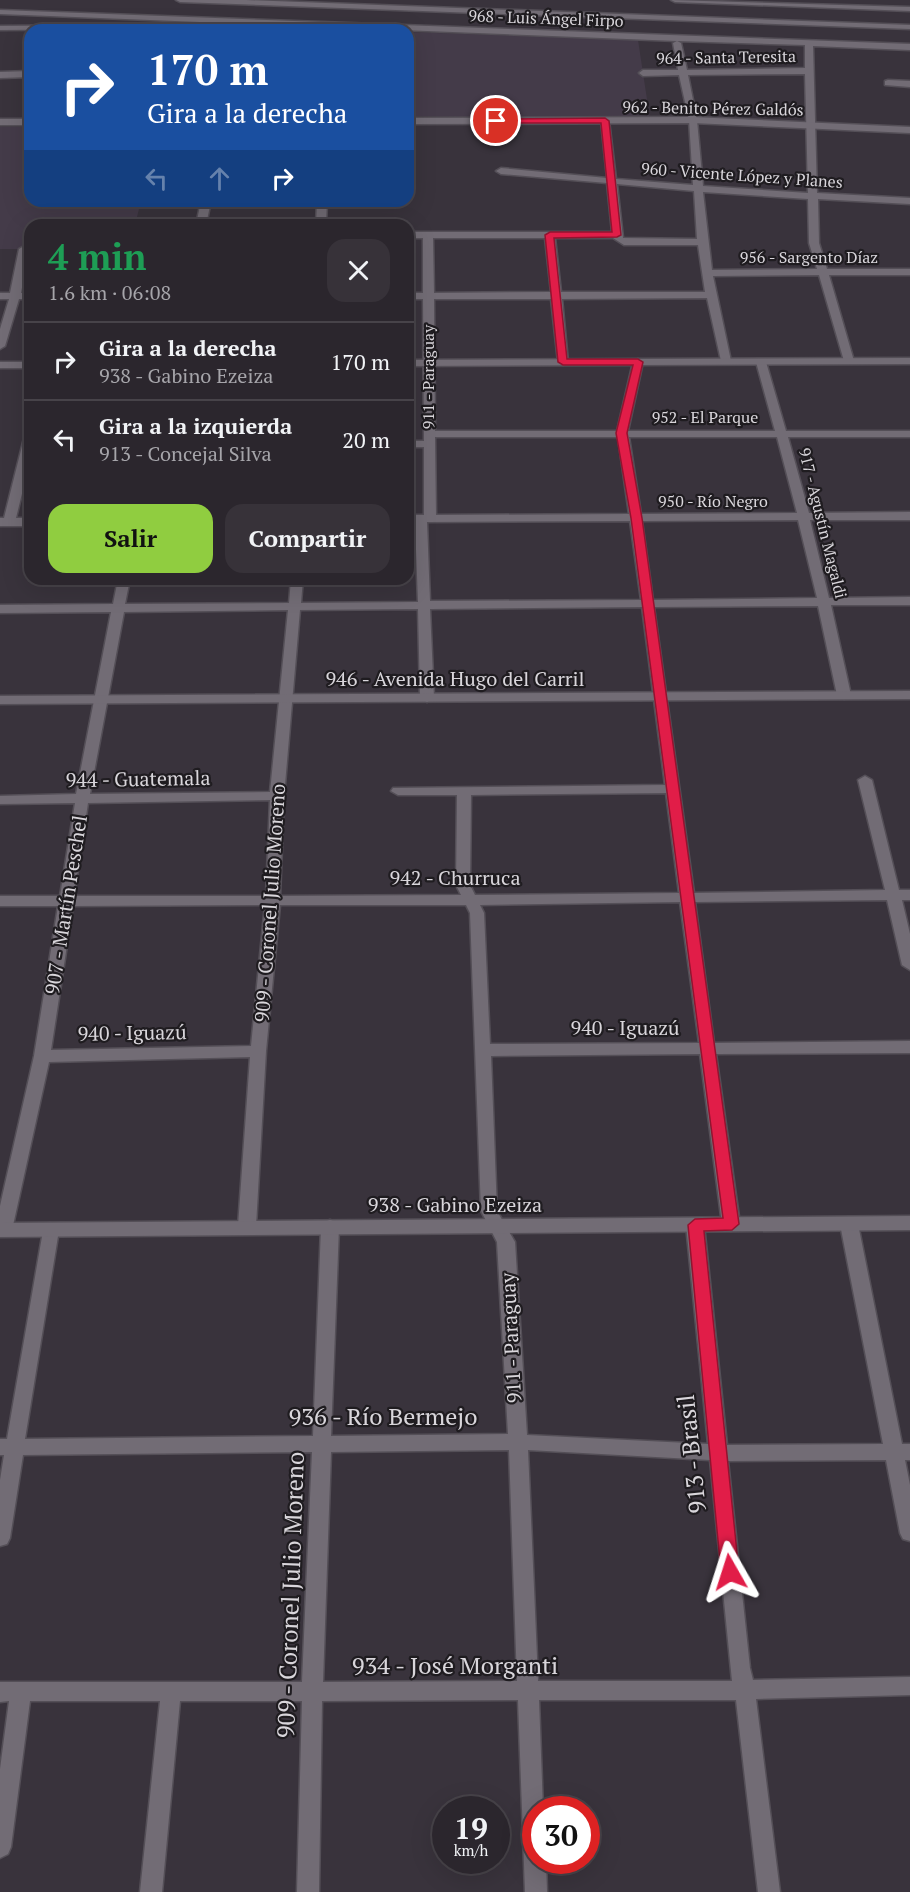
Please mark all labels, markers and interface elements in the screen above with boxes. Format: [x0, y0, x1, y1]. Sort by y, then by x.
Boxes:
street label: 968 - Luis Ángel Firpo [468, 4, 624, 32]
text: 170 m [147, 41, 268, 97]
street label: 964 - Santa Teresita [656, 45, 796, 69]
icon: right [48, 48, 126, 126]
text: Gira a la derecha [147, 95, 347, 131]
pin [470, 95, 521, 146]
street label: 962 - Benito Pérez Galdós [622, 95, 804, 121]
icon: arrive [479, 104, 512, 137]
street label: 960 - Vicente López y Planes [641, 157, 844, 193]
icon: left [140, 162, 173, 195]
icon: ahead [203, 162, 236, 195]
icon: right [266, 162, 299, 195]
text: 4 min [48, 233, 146, 280]
button: close [327, 239, 390, 302]
street label: 956 - Sargento Díaz [740, 246, 878, 268]
text: 1.6 km · 06:08 [48, 279, 171, 306]
street label: 911 - Paraguay [417, 324, 439, 429]
text: Gira a la derecha [99, 333, 277, 362]
icon: right [48, 345, 81, 378]
text: 170 m [330, 347, 390, 376]
text: 938 - Gabino Ezeiza [99, 362, 273, 389]
street label: 952 - El Parque [652, 406, 758, 428]
text: Gira a la izquierda [99, 411, 292, 440]
icon: left [48, 423, 81, 456]
text: 20 m [342, 425, 390, 454]
text: 913 - Concejal Silva [99, 440, 272, 467]
street label: 917 - Agustín Magaldi [794, 445, 852, 601]
street label: 950 - Río Negro [658, 490, 768, 512]
button: Salir [48, 504, 213, 573]
button: Compartir [225, 504, 390, 573]
street label: 946 - Avenida Hugo del Carril [325, 665, 585, 692]
street label: 944 - Guatemala [65, 764, 211, 793]
street label: 909 - Coronel Julio Moreno [248, 783, 291, 1023]
street label: 907 - Martín Peschel [38, 813, 93, 996]
street label: 942 - Churruca [390, 864, 520, 891]
street label: 940 - Iguazú [571, 1014, 679, 1041]
street label: 940 - Iguazú [77, 1018, 187, 1047]
street label: 938 - Gabino Ezeiza [368, 1191, 542, 1218]
street label: 911 - Paraguay [494, 1271, 527, 1404]
street label: 913 - Brasil [669, 1393, 713, 1515]
street label: 936 - Río Bermejo [289, 1400, 477, 1432]
street label: 909 - Coronel Julio Moreno [269, 1451, 311, 1739]
position arrow [698, 1540, 762, 1604]
street label: 934 - José Morganti [352, 1649, 558, 1681]
speed limit sign: 30 [522, 1796, 600, 1874]
text: 19 [454, 1808, 488, 1848]
text: km/h [454, 1840, 488, 1860]

